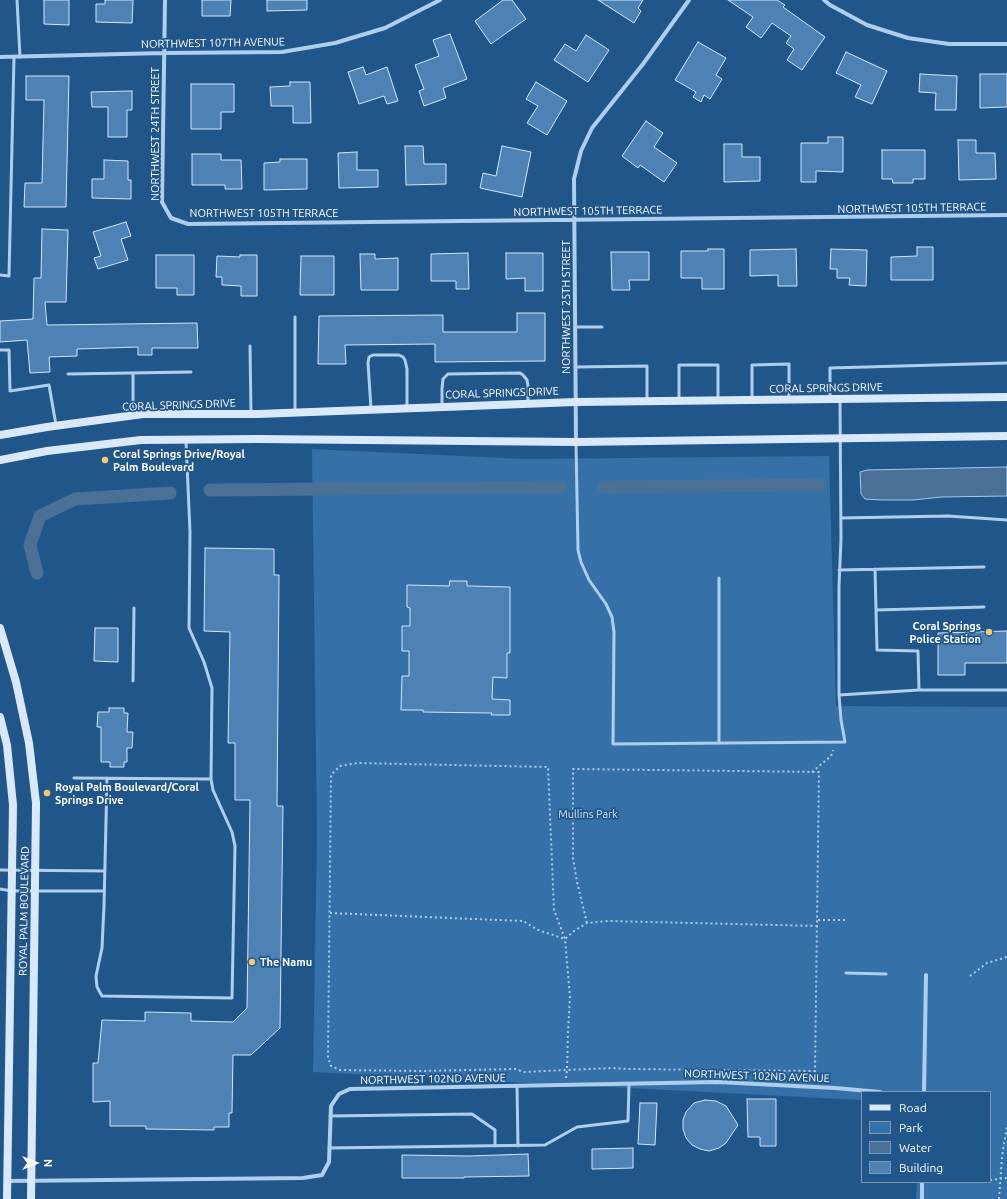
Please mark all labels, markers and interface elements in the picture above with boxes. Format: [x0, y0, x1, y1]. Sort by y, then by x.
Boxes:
street label: NORTHWEST 107TH AVENUE [141, 35, 285, 51]
street label: NORTHWEST 24TH STREET [148, 67, 162, 201]
street label: NORTHWEST 105TH TERRACE [837, 200, 987, 216]
street label: NORTHWEST 105TH TERRACE [513, 203, 663, 219]
street label: NORTHWEST 105TH TERRACE [190, 206, 338, 220]
street label: NORTHWEST 25TH STREET [559, 240, 573, 374]
street label: CORAL SPRINGS DRIVE [769, 380, 883, 396]
street label: CORAL SPRINGS DRIVE [445, 384, 559, 402]
street label: CORAL SPRINGS DRIVE [122, 396, 236, 414]
place label: Coral Springs Drive/Royal Palm Boulevard [113, 447, 245, 473]
marker: Coral Springs Drive/Royal Palm Boulevard [100, 455, 110, 465]
place label: Coral Springs Police Station [909, 619, 981, 645]
marker: Coral Springs Police Station [984, 627, 994, 637]
place label: Royal Palm Boulevard/Coral Springs Drive [55, 780, 199, 806]
marker: Royal Palm Boulevard/Coral Springs Drive [42, 788, 52, 798]
park label: Mullins Park [558, 807, 618, 821]
street label: ROYAL PALM BOULEVARD [16, 846, 32, 976]
place label: The Namu [260, 955, 312, 969]
marker: The Namu [247, 957, 257, 967]
street label: NORTHWEST 102ND AVENUE [684, 1067, 830, 1085]
street label: NORTHWEST 102ND AVENUE [360, 1071, 506, 1087]
legend [861, 1091, 991, 1183]
text: Road [899, 1101, 927, 1114]
text: Park [899, 1121, 923, 1134]
text: Water [899, 1141, 932, 1154]
north arrow [16, 1143, 56, 1183]
text: N [42, 1159, 54, 1167]
text: Building [899, 1161, 943, 1174]

